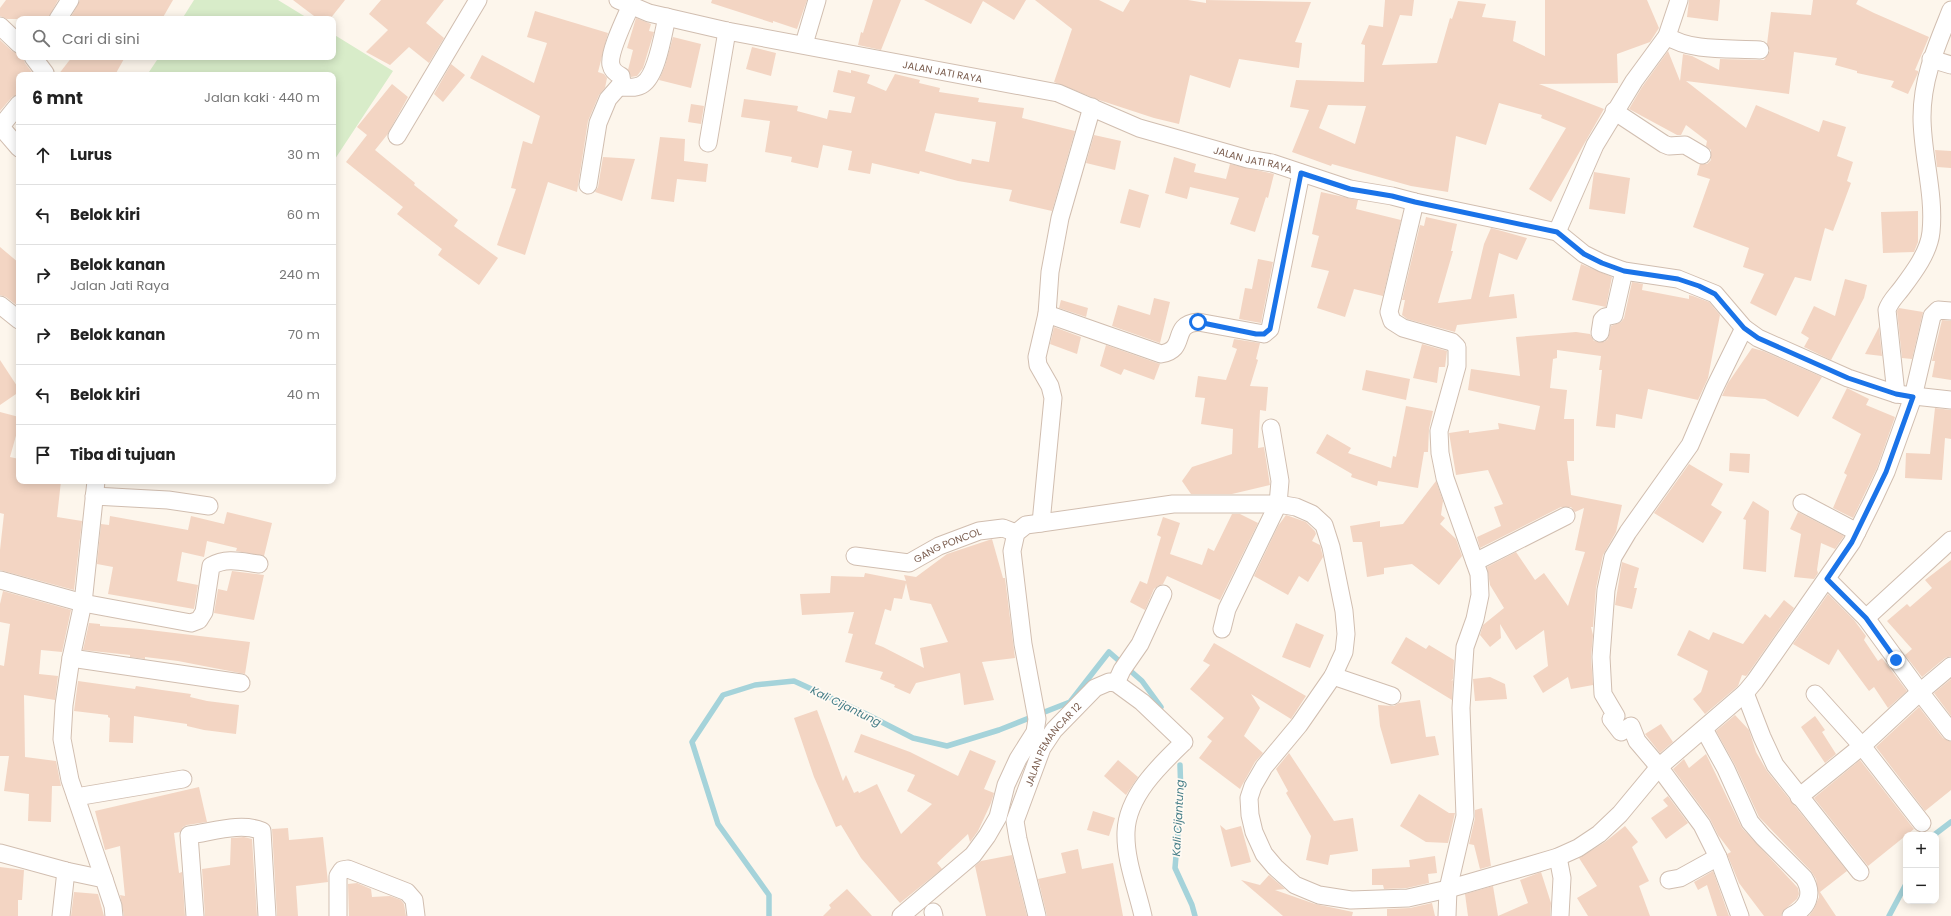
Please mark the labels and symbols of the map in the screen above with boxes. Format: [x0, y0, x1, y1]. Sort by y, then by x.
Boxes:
street label: JALAN JATI RAYA [901, 57, 984, 86]
street label: JALAN JATI RAYA [1212, 142, 1295, 177]
route start [1189, 313, 1207, 331]
street label: GANG PONCOL [911, 523, 984, 566]
route end [1887, 651, 1905, 669]
water label: Kali Cijantung [808, 682, 884, 730]
street label: JALAN PEMANCAR 12 [1021, 699, 1085, 789]
water label: Kali Cijantung [1168, 779, 1188, 857]

